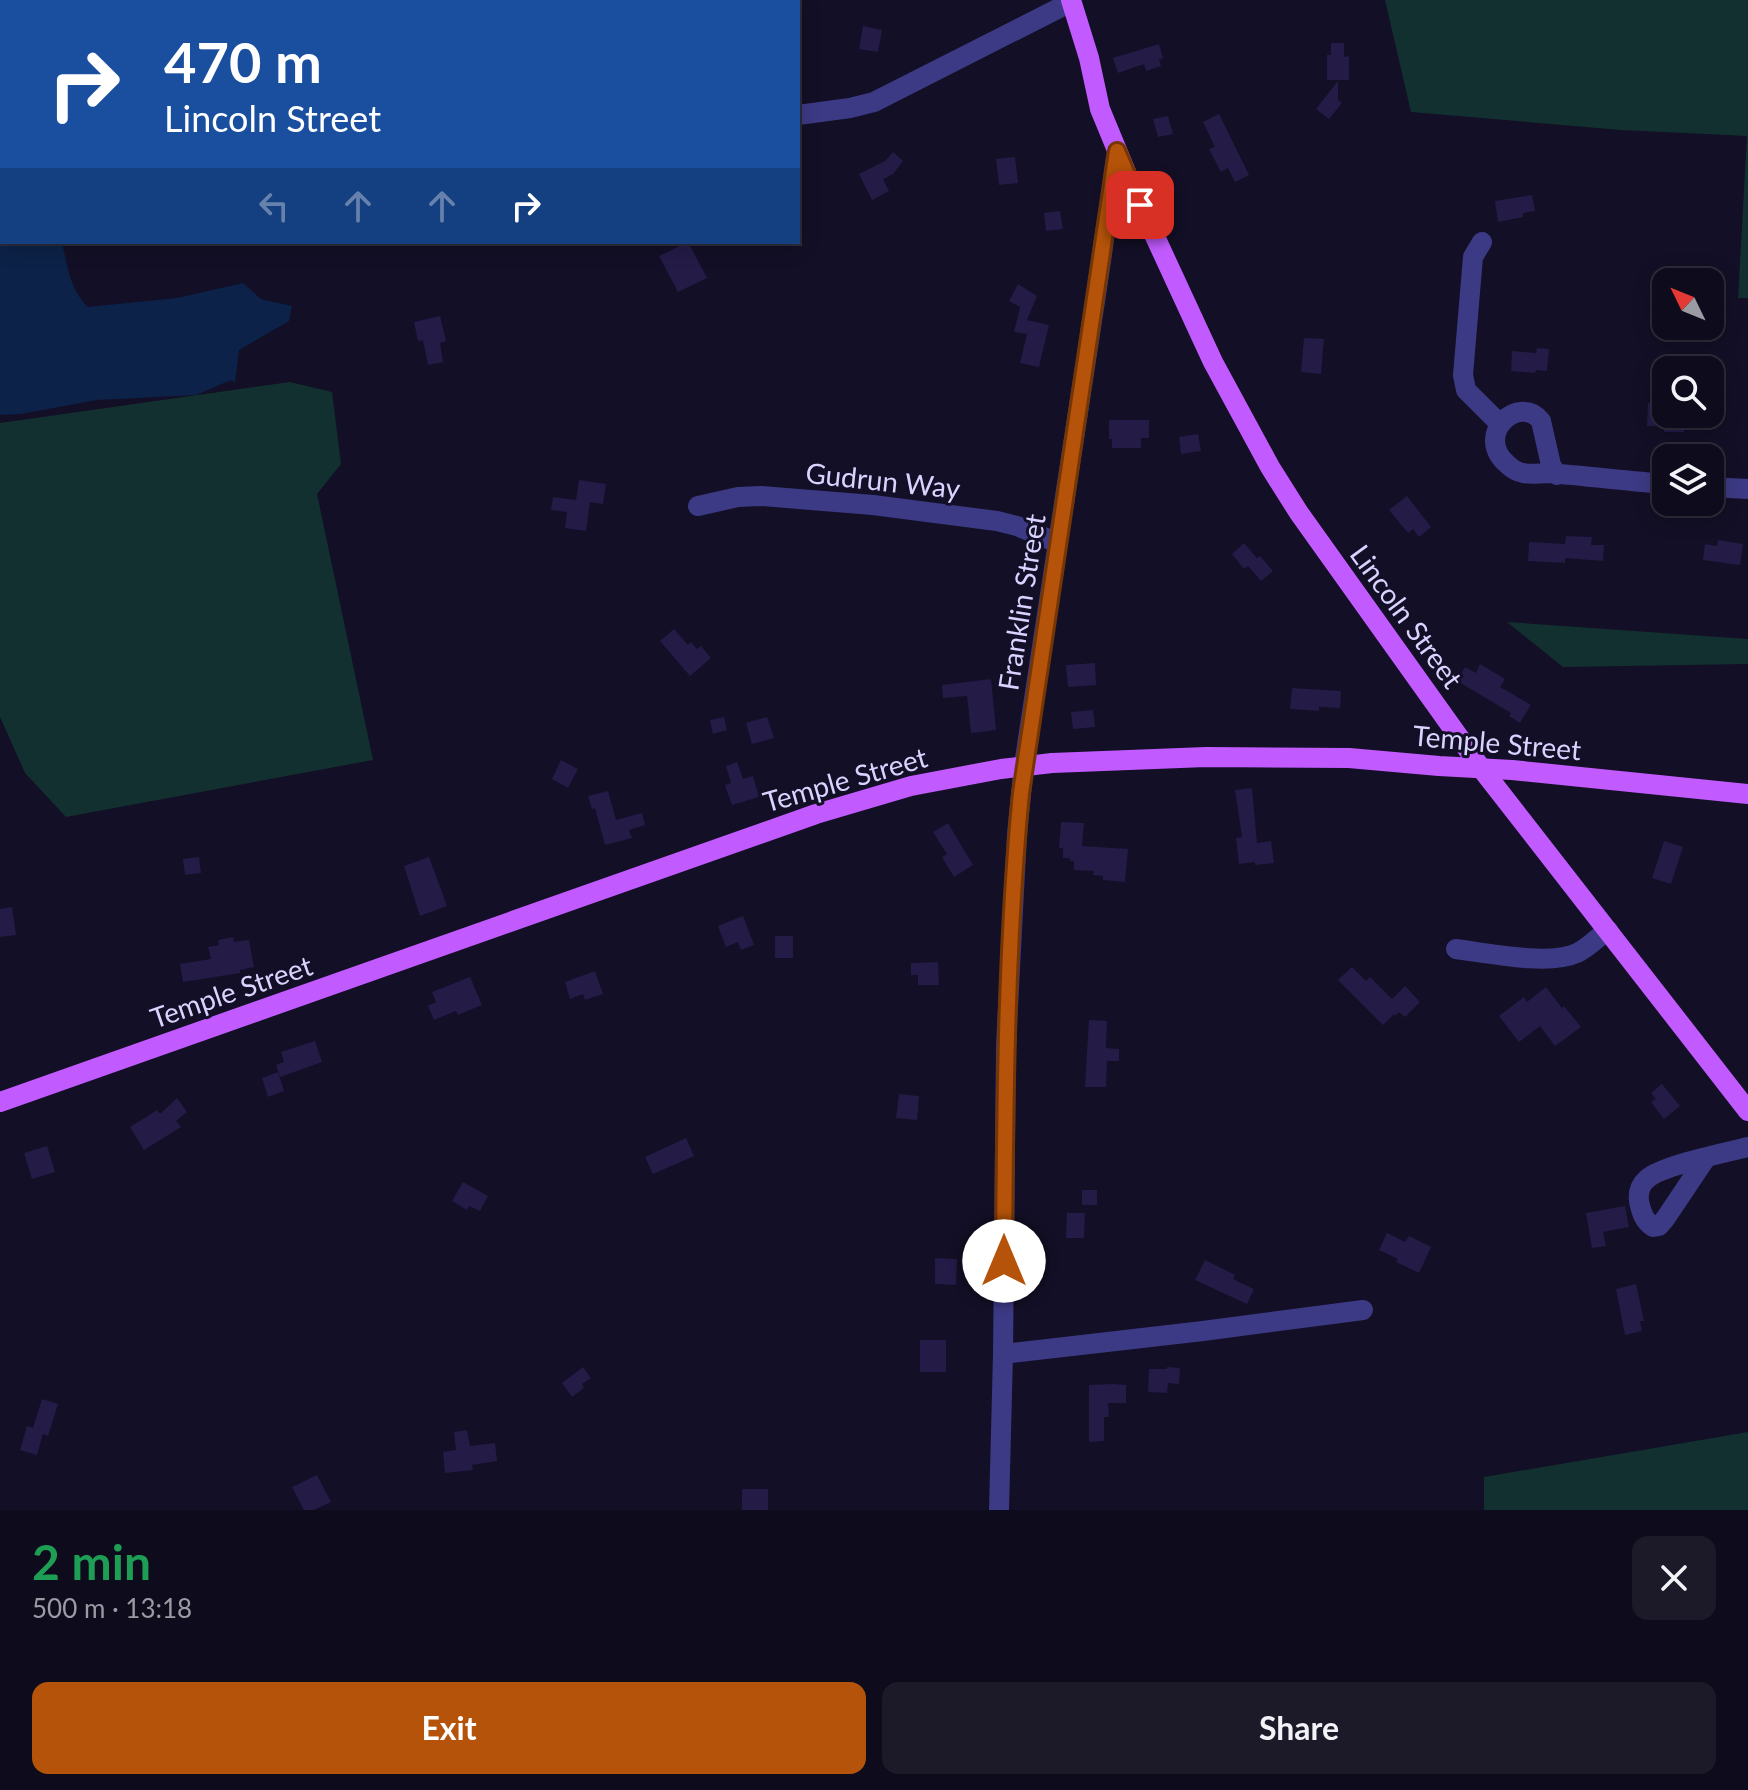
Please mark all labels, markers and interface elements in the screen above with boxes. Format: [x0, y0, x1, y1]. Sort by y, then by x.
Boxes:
text: 470 m [164, 28, 322, 95]
icon: right [32, 32, 136, 136]
text: Lincoln Street [164, 96, 381, 140]
pin [1106, 171, 1174, 239]
icon: arrive [1118, 183, 1162, 227]
icon: left [252, 184, 296, 228]
icon: ahead [336, 184, 380, 228]
icon: ahead [420, 184, 464, 228]
icon: right [504, 184, 548, 228]
north arrow [1652, 268, 1724, 340]
map controls [1652, 268, 1724, 516]
button: search [1652, 356, 1724, 428]
button: layers [1652, 444, 1724, 516]
street label: Gudrun Way [804, 455, 962, 505]
street label: Franklin Street [990, 511, 1052, 693]
street label: Lincoln Street [1344, 538, 1470, 694]
street label: Temple Street [1411, 718, 1583, 766]
street label: Temple Street [759, 739, 931, 819]
street label: Temple Street [146, 947, 316, 1035]
position arrow [962, 1219, 1046, 1303]
text: 2 min [32, 1533, 151, 1590]
button: close [1632, 1536, 1716, 1620]
text: 500 m · 13:18 [32, 1592, 192, 1624]
button: Exit [32, 1682, 866, 1774]
button: Share [882, 1682, 1716, 1774]

